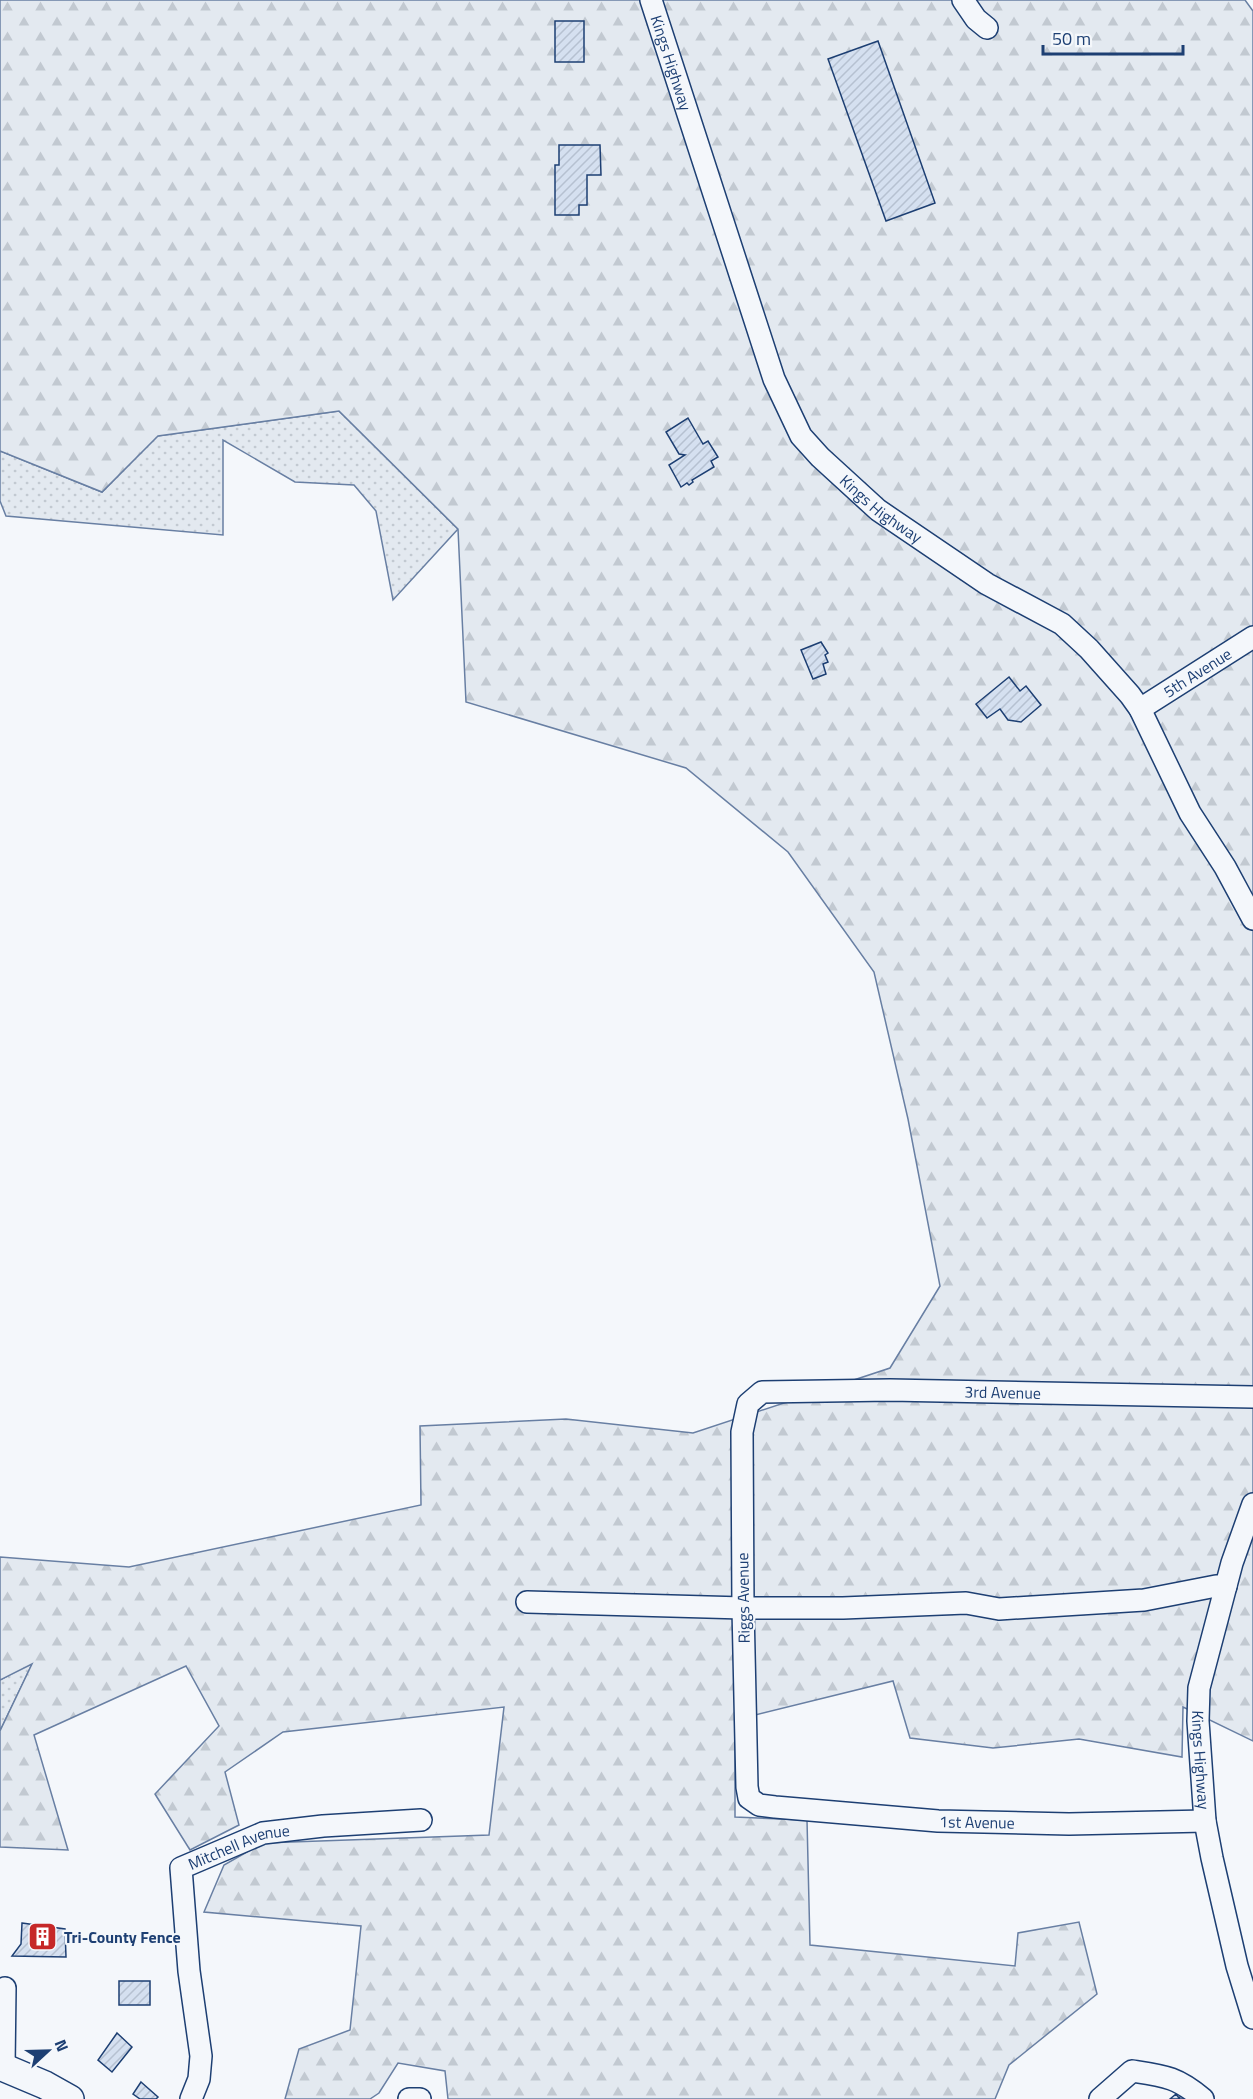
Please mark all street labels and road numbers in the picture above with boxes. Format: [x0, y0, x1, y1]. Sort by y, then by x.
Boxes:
street label: Kings Highway [645, 12, 698, 114]
street label: Kings Highway [834, 469, 927, 549]
street label: 5th Avenue [1159, 642, 1236, 703]
street label: 3rd Avenue [964, 1379, 1041, 1405]
street label: Riggs Avenue [730, 1552, 756, 1644]
street label: Kings Highway [1186, 1710, 1216, 1811]
street label: 1st Avenue [939, 1809, 1015, 1835]
street label: Mitchell Avenue [184, 1818, 291, 1876]

